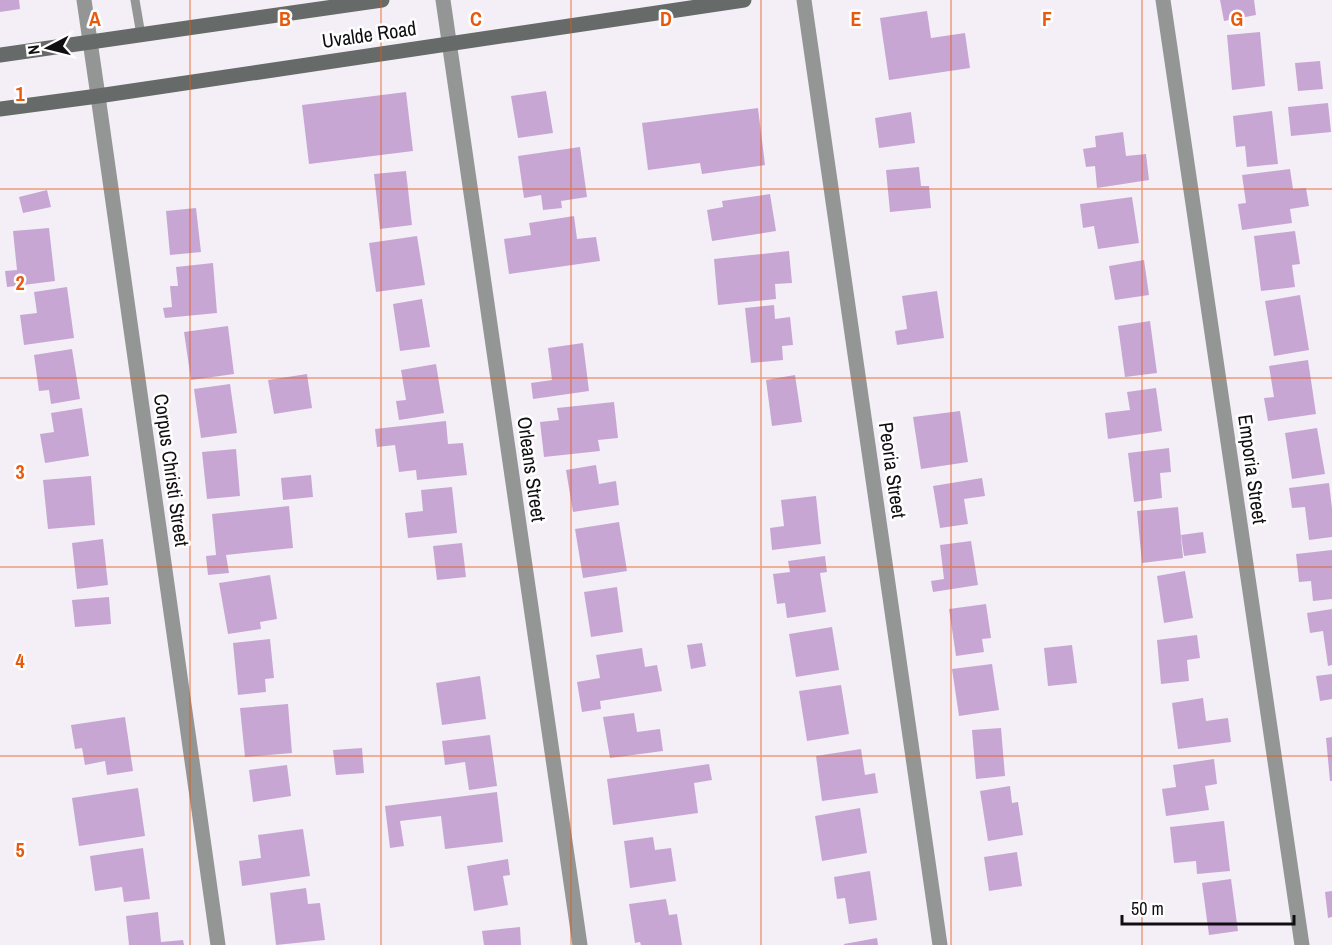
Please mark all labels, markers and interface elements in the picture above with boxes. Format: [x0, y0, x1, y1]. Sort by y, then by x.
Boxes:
text: A [89, 5, 101, 32]
text: B [279, 5, 291, 32]
text: C [470, 5, 482, 32]
text: D [660, 5, 672, 32]
text: E [851, 5, 862, 32]
text: F [1042, 5, 1052, 32]
text: G [1231, 5, 1243, 32]
street label: Uvalde Road [320, 14, 418, 54]
north arrow [18, 18, 78, 78]
text: N [22, 44, 45, 56]
text: 1 [15, 80, 25, 107]
text: 2 [15, 269, 25, 296]
street label: Corpus Christi Street [148, 392, 196, 549]
street label: Emporia Street [1232, 413, 1274, 526]
street label: Orleans Street [511, 415, 553, 524]
street label: Peoria Street [873, 420, 913, 520]
text: 3 [15, 458, 25, 485]
text: 4 [15, 647, 25, 674]
text: 5 [15, 836, 25, 863]
scale bar [1122, 888, 1294, 926]
text: 50 m [1131, 896, 1164, 921]

